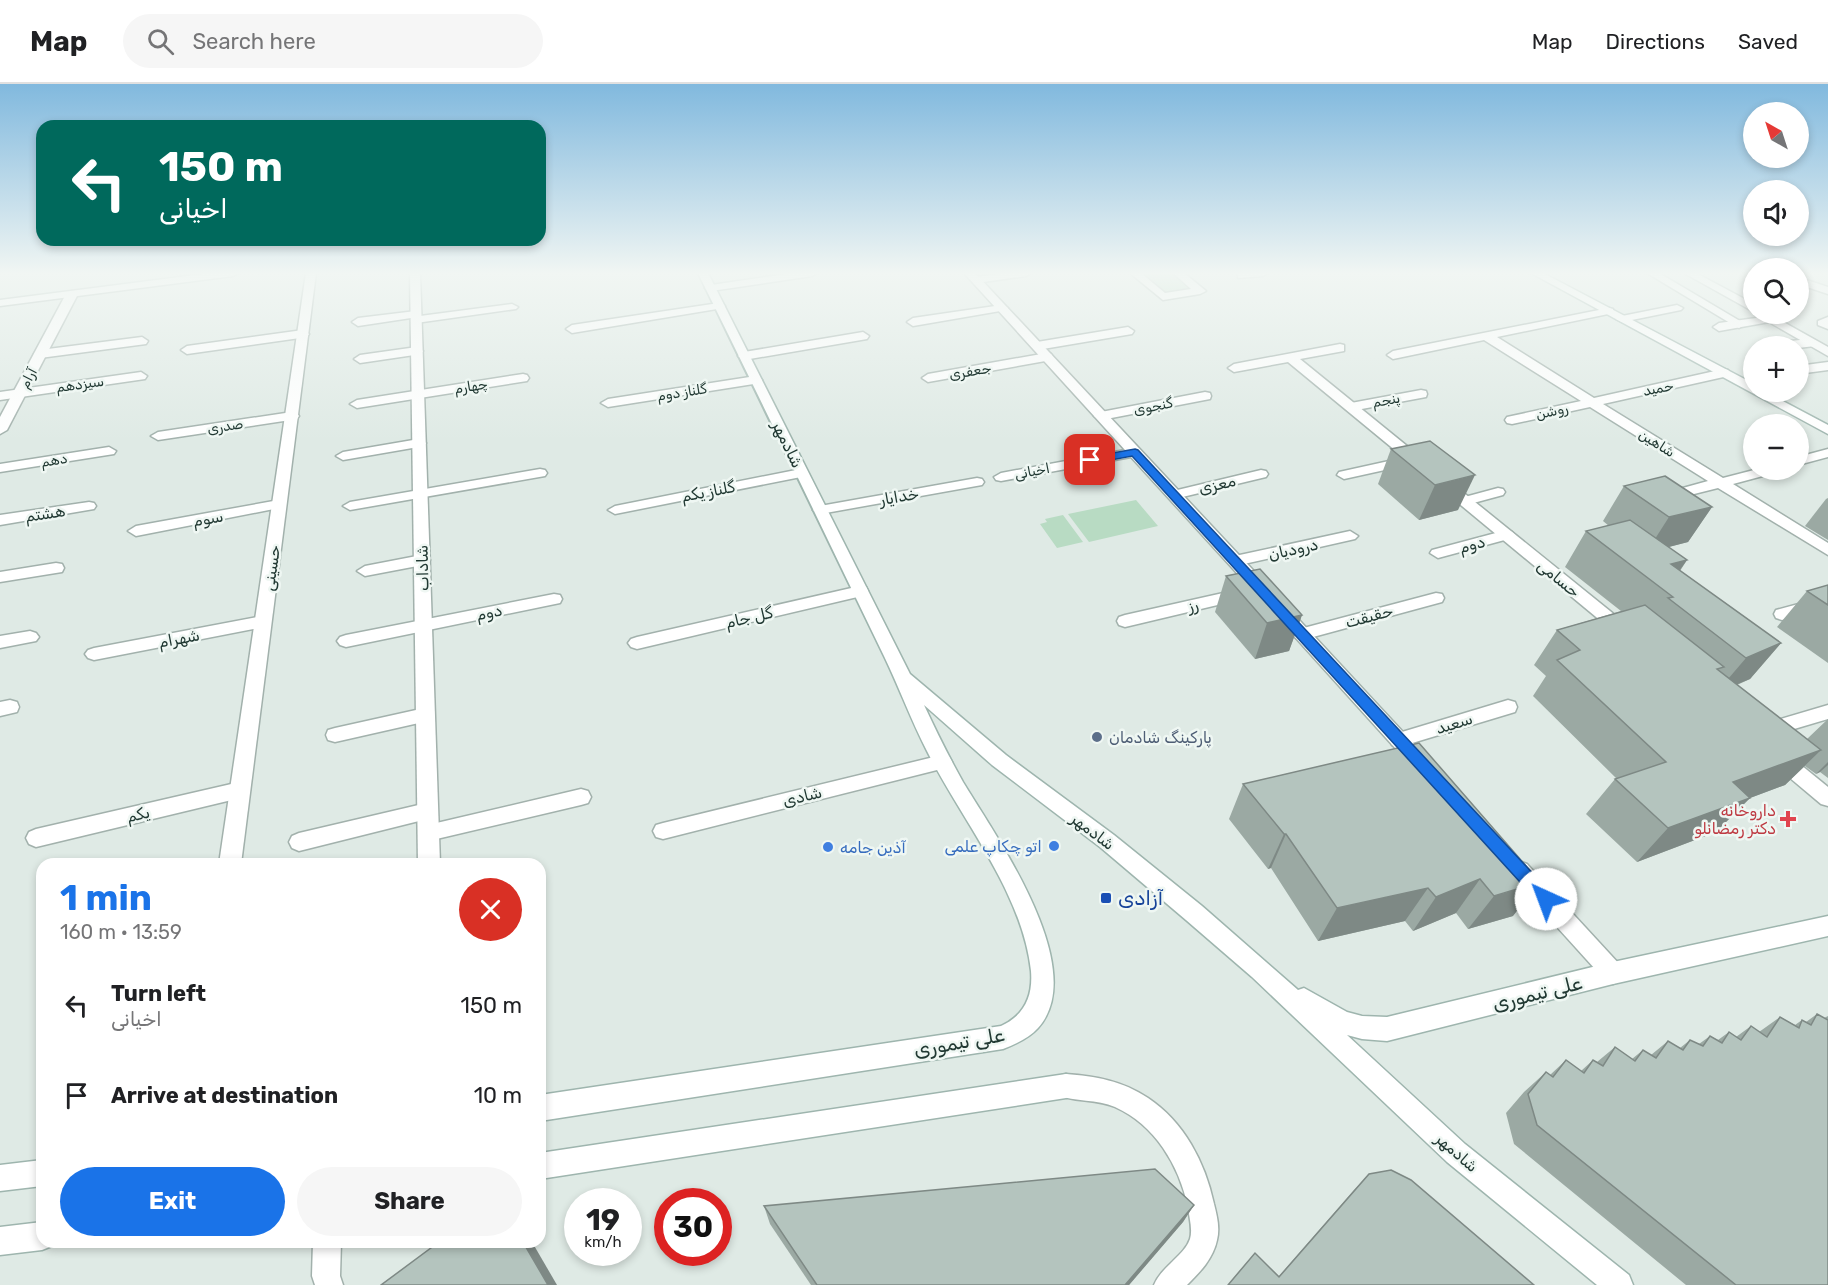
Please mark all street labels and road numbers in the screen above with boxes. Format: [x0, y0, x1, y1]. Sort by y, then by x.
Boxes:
street label: جعفری [948, 359, 993, 384]
street label: آرام [16, 365, 42, 392]
street label: سیزدهم [55, 373, 105, 396]
street label: چهارم [453, 375, 489, 398]
street label: حمید [1641, 377, 1675, 400]
street label: گلناز دوم [656, 380, 709, 406]
street label: پنجم [1371, 390, 1402, 412]
street label: گنجوی [1132, 394, 1175, 419]
street label: روشن [1534, 400, 1570, 423]
street label: صدری [206, 415, 244, 438]
street label: شادمهر [767, 417, 807, 471]
street label: شاهین [1636, 426, 1678, 461]
street label: دهم [40, 450, 69, 471]
street label: اخیانی [1013, 460, 1051, 483]
street label: معزی [1197, 471, 1238, 499]
street label: گلناز یکم [680, 477, 738, 507]
street label: خدایار [877, 484, 920, 510]
street label: هشتم [24, 501, 67, 527]
street label: سوم [191, 506, 225, 531]
street label: دوم [1457, 532, 1487, 558]
street label: درودیان [1266, 535, 1320, 565]
street label: حسینی [259, 544, 284, 592]
street label: شاداب [413, 545, 432, 591]
street label: حسامی [1534, 555, 1584, 601]
street label: رز [1185, 595, 1201, 617]
street label: دوم [474, 600, 504, 625]
street label: حقیقت [1343, 601, 1395, 632]
street label: گل جام [724, 603, 776, 633]
street label: شهرام [157, 625, 201, 653]
street label: سعید [1433, 709, 1475, 738]
street label: شادی [781, 782, 824, 811]
street label: یکم [125, 803, 152, 827]
street label: شادمهر [1066, 808, 1118, 855]
street label: علی تیموری [1490, 970, 1585, 1016]
street label: علی تیموری [912, 1022, 1006, 1062]
street label: شادمهر [1430, 1128, 1482, 1177]

